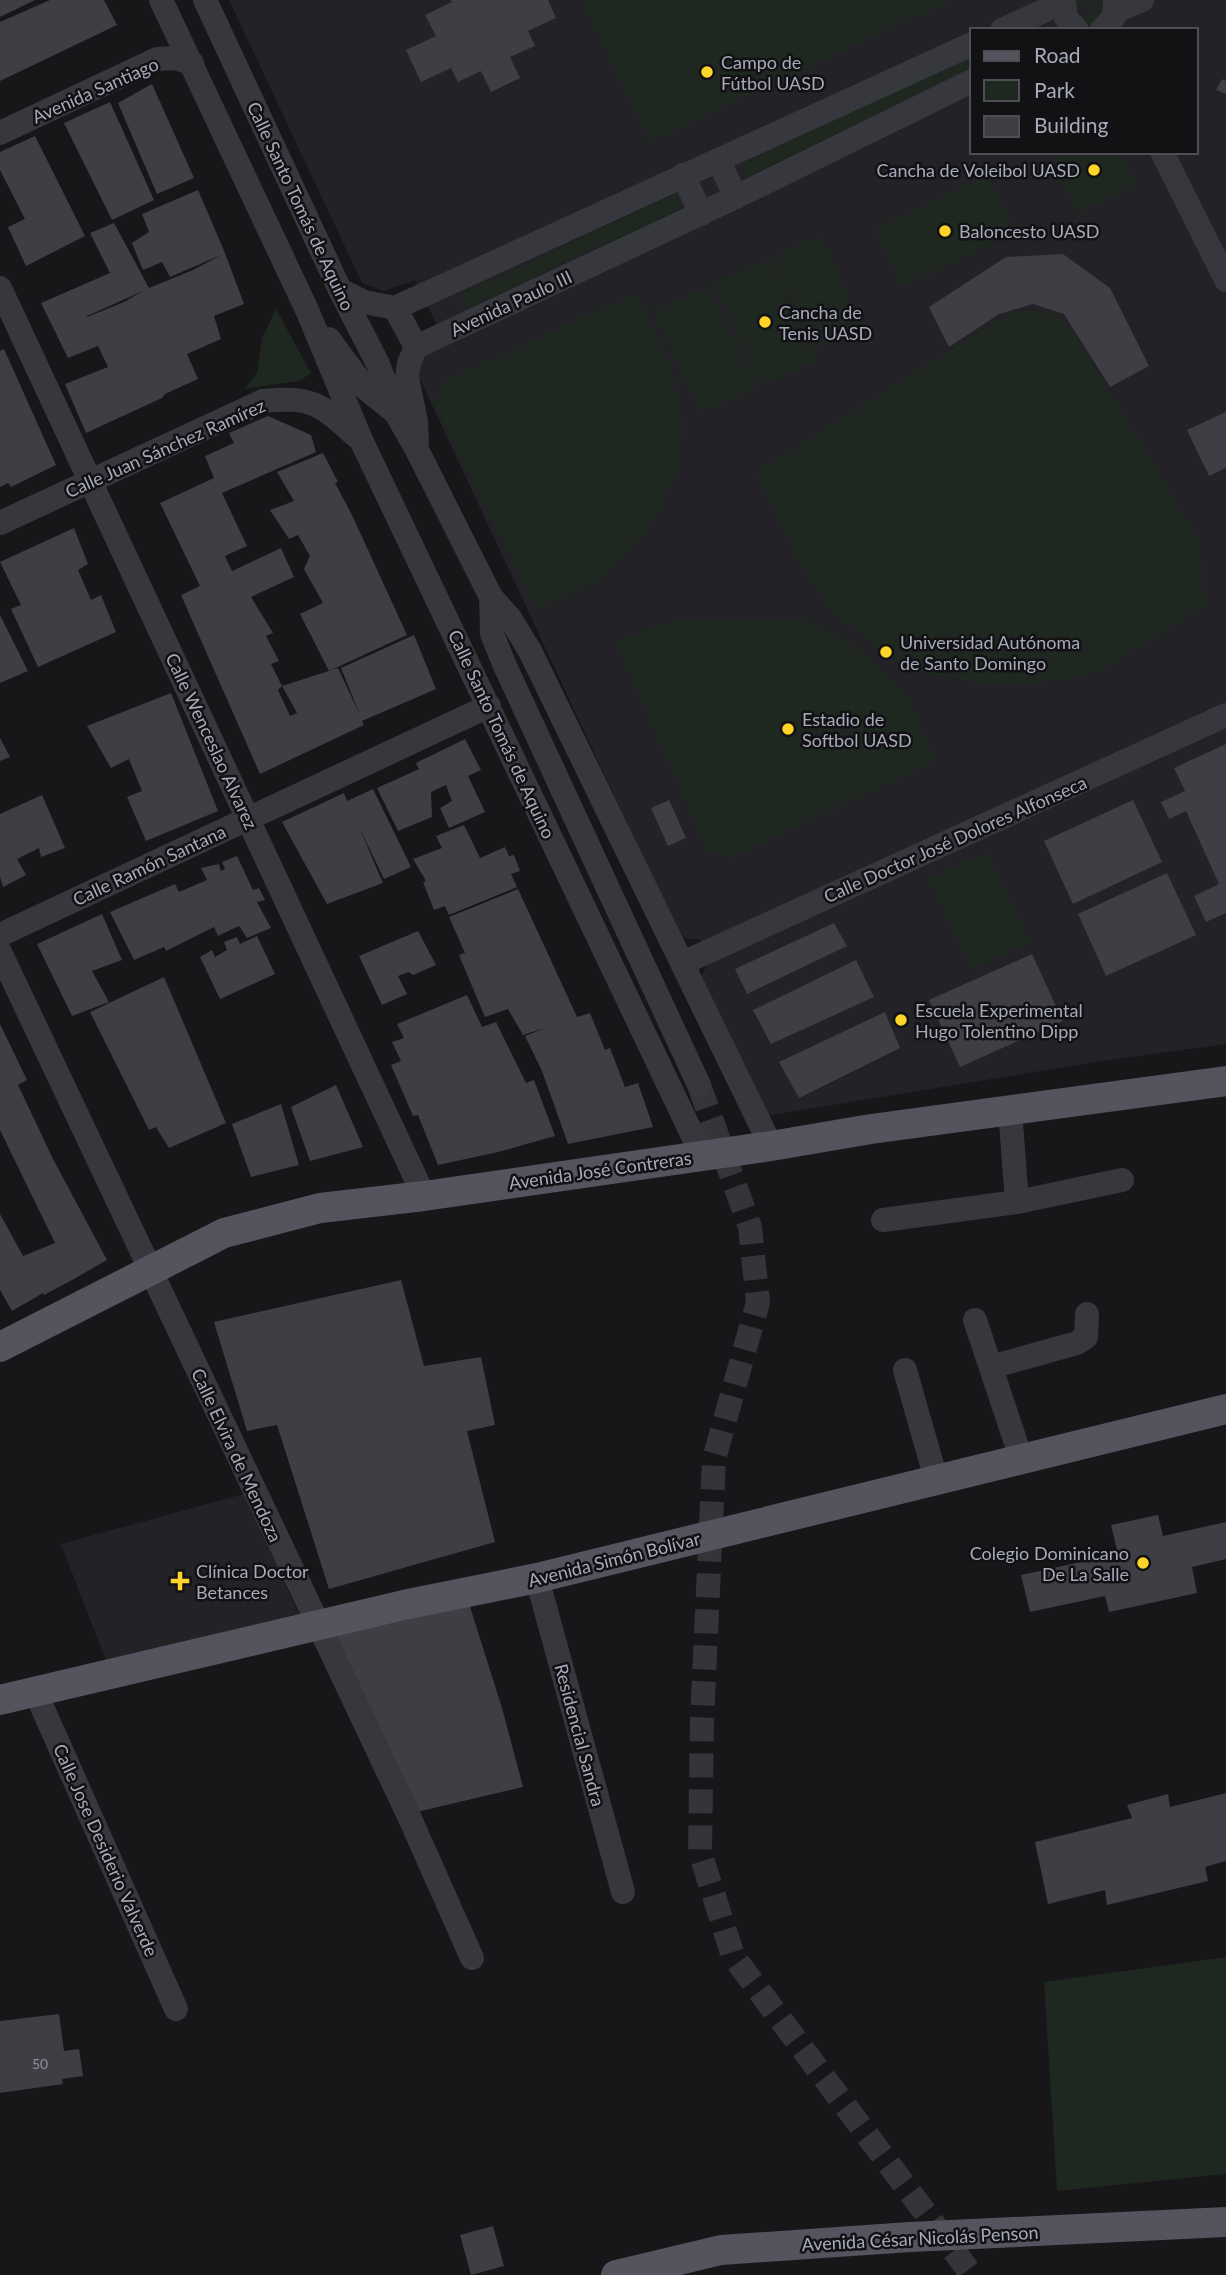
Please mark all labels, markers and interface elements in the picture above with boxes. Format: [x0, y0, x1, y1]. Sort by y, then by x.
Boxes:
legend [970, 28, 1198, 154]
text: Road [1034, 42, 1081, 67]
place label: Campo de Fútbol UASD [721, 51, 825, 94]
street label: Avenida Santiago [28, 52, 162, 128]
marker: Campo de Fútbol UASD [699, 64, 715, 80]
text: Park [1034, 77, 1075, 102]
street label: Calle Santo Tomás de Aquino [243, 98, 359, 314]
text: Building [1034, 112, 1109, 137]
place label: Cancha de Voleibol UASD [876, 159, 1080, 181]
marker: Cancha de Voleibol UASD [1086, 162, 1102, 178]
place label: Baloncesto UASD [959, 220, 1099, 242]
marker: Baloncesto UASD [937, 223, 953, 239]
street label: Avenida Paulo III [447, 265, 575, 341]
place label: Cancha de Tenis UASD [779, 301, 872, 344]
marker: Cancha de Tenis UASD [757, 314, 773, 330]
street label: Calle Juan Sánchez Ramírez [62, 394, 268, 502]
street label: Calle Santo Tomás de Aquino [444, 626, 560, 842]
place label: Universidad Autónoma de Santo Domingo [900, 631, 1080, 674]
marker: Universidad Autónoma de Santo Domingo [878, 644, 894, 660]
street label: Calle Wenceslao Alvarez [161, 649, 263, 833]
place label: Estadio de Softbol UASD [802, 708, 912, 751]
marker: Estadio de Softbol UASD [780, 721, 796, 737]
street label: Calle Doctor José Dolores Alfonseca [820, 771, 1090, 907]
street label: Calle Ramón Santana [69, 820, 229, 910]
place label: Escuela Experimental Hugo Tolentino Dipp [915, 999, 1083, 1042]
marker: Escuela Experimental Hugo Tolentino Dipp [893, 1012, 909, 1028]
street label: Avenida José Contreras [507, 1146, 693, 1194]
street label: Calle Elvira de Mendoza [187, 1365, 287, 1545]
street label: Avenida Simón Bolívar [526, 1527, 703, 1591]
place label: Colegio Dominicano De La Salle [970, 1542, 1129, 1585]
marker: Colegio Dominicano De La Salle [1135, 1555, 1151, 1571]
place label: Clínica Doctor Betances [196, 1560, 309, 1603]
marker: Clínica Doctor Betances [170, 1571, 190, 1591]
street label: Residencial Sandra [550, 1661, 610, 1809]
street label: Calle Jose Desiderio Valverde [49, 1740, 163, 1960]
house number: 50 [32, 2055, 48, 2072]
street label: Avenida César Nicolás Penson [801, 2221, 1039, 2255]

